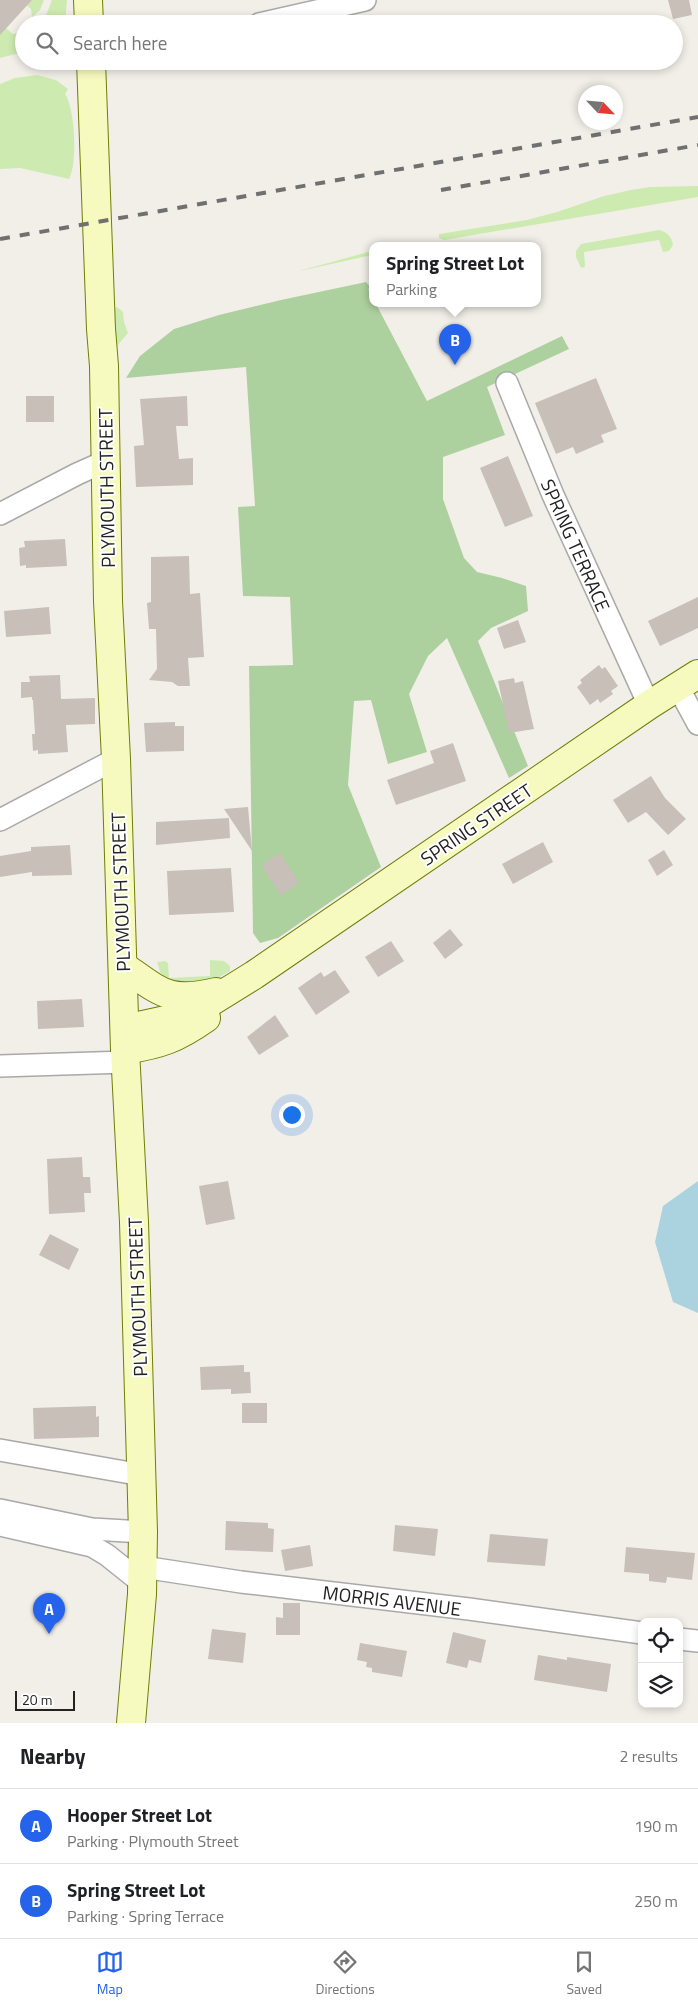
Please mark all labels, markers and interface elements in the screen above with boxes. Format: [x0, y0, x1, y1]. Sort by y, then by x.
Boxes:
search box [15, 15, 683, 70]
text: Search here [73, 28, 167, 57]
icon: search [33, 29, 61, 57]
north arrow [578, 85, 623, 130]
popup [369, 242, 541, 307]
text: Spring Street Lot [386, 248, 524, 277]
text: Parking [386, 277, 437, 301]
pin: B [439, 324, 471, 365]
street label: PLYMOUTH STREET [90, 408, 122, 568]
street label: SPRING TERRACE [534, 474, 618, 616]
street label: SPRING STREET [414, 776, 538, 872]
street label: PLYMOUTH STREET [103, 812, 137, 972]
your location [279, 1102, 305, 1128]
street label: PLYMOUTH STREET [120, 1217, 154, 1377]
street label: MORRIS AVENUE [321, 1577, 463, 1623]
pin: A [33, 1593, 65, 1634]
map controls [638, 1618, 683, 1708]
button: locate [638, 1618, 683, 1663]
button: layers [638, 1663, 683, 1708]
scale bar [15, 1688, 75, 1711]
text: 20 m [22, 1689, 52, 1710]
text: Nearby [20, 1740, 85, 1772]
text: 2 results [619, 1744, 678, 1768]
text: Hooper Street Lot [67, 1800, 212, 1829]
text: A [31, 1814, 41, 1838]
text: 190 m [634, 1814, 678, 1838]
text: Parking · Plymouth Street [67, 1829, 239, 1853]
text: Spring Street Lot [67, 1875, 205, 1904]
text: B [31, 1889, 41, 1913]
text: 250 m [634, 1889, 678, 1913]
text: Parking · Spring Terrace [67, 1904, 224, 1928]
tab: Map [96, 1948, 124, 1999]
tab: Directions [315, 1948, 375, 1999]
tab: Saved [567, 1948, 602, 1999]

